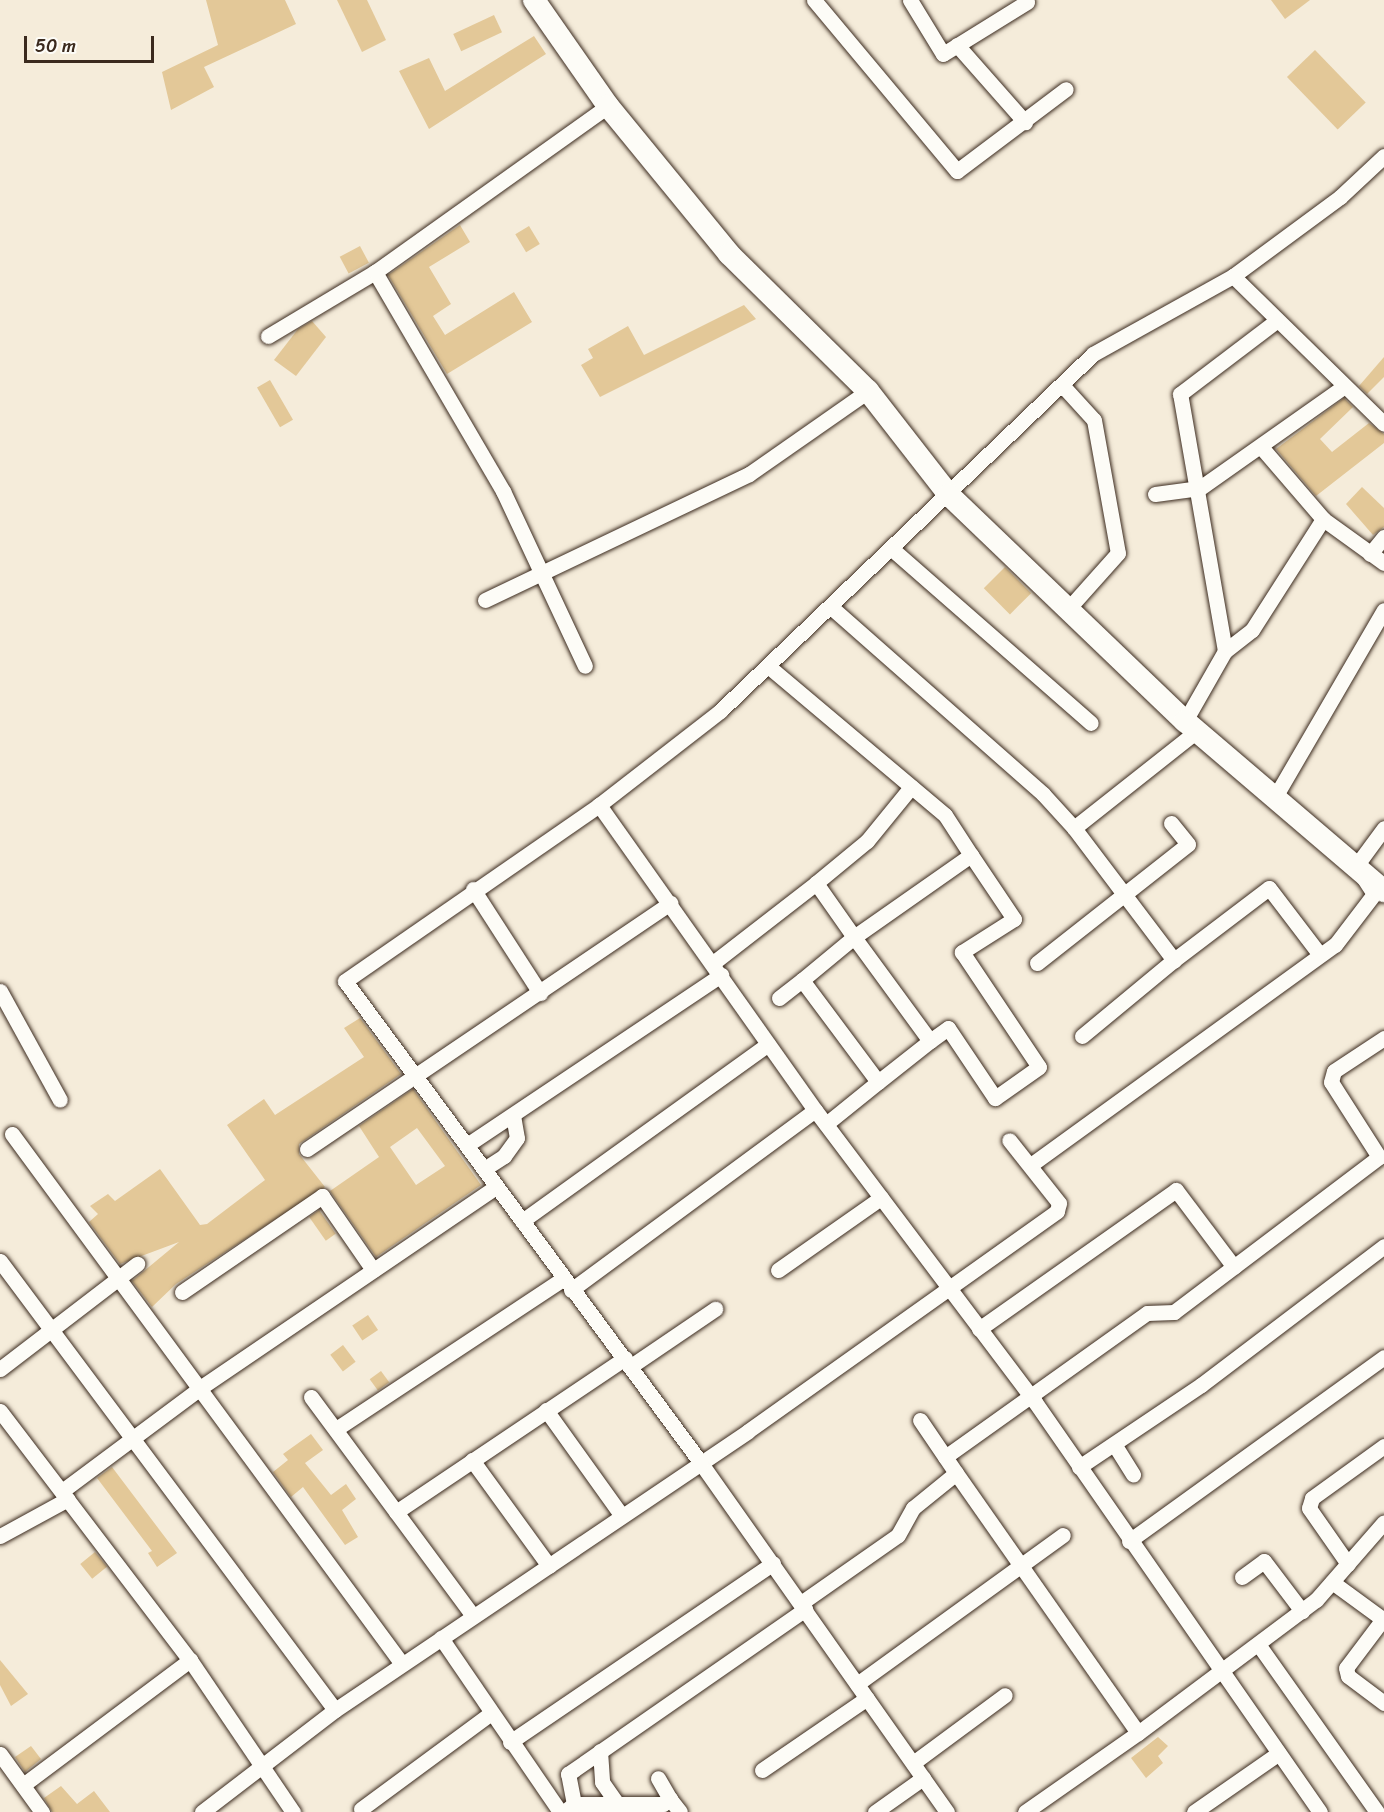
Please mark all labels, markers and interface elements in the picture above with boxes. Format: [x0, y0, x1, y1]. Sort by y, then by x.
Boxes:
scale bar [27, 24, 158, 62]
text: 50 m [35, 30, 76, 62]

